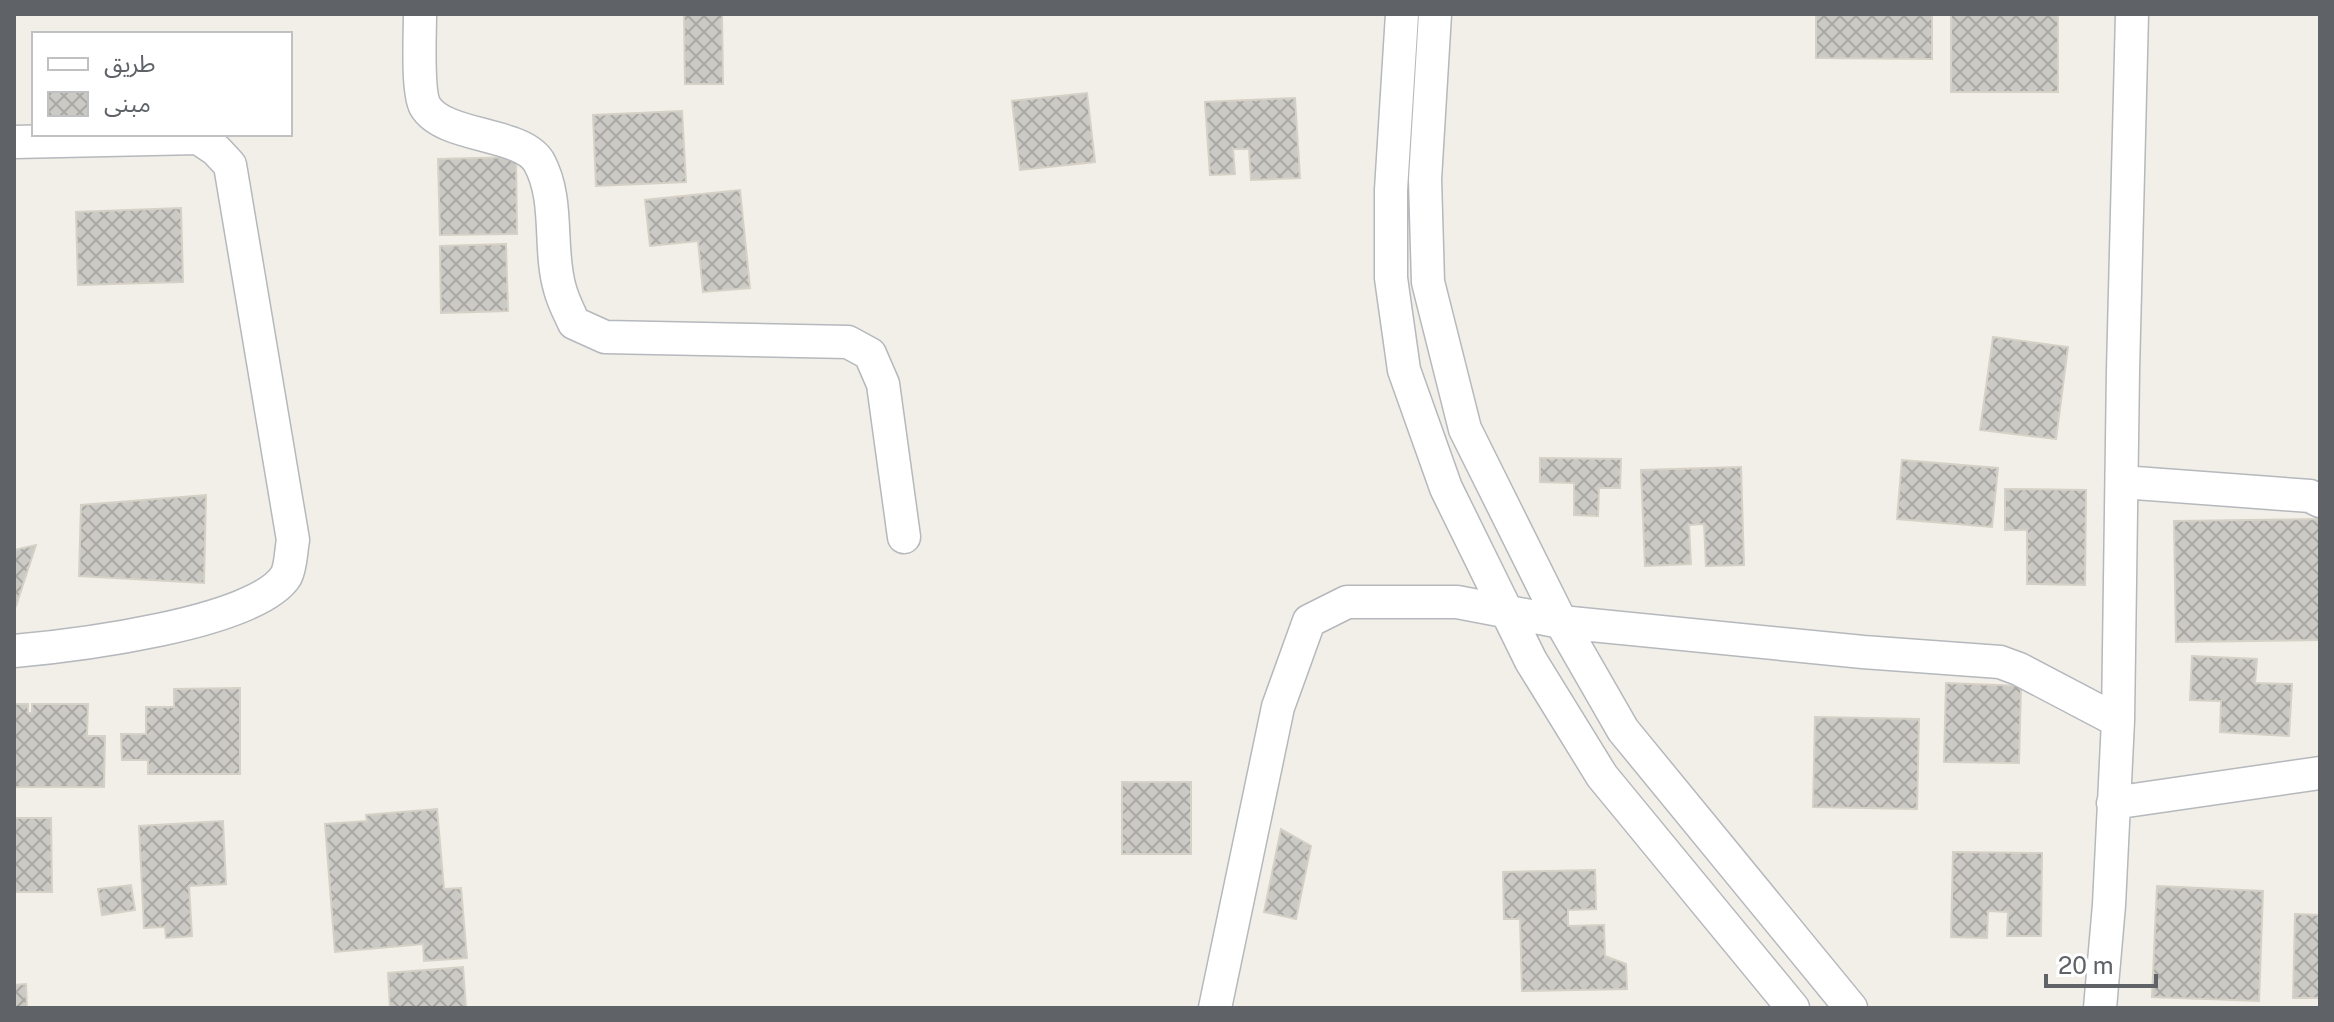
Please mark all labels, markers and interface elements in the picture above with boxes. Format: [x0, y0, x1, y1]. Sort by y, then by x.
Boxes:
legend [32, 32, 292, 136]
text: طريق [104, 49, 156, 79]
text: مبنى [104, 89, 151, 117]
scale bar [2046, 938, 2156, 988]
text: 20 m [2058, 951, 2114, 979]

